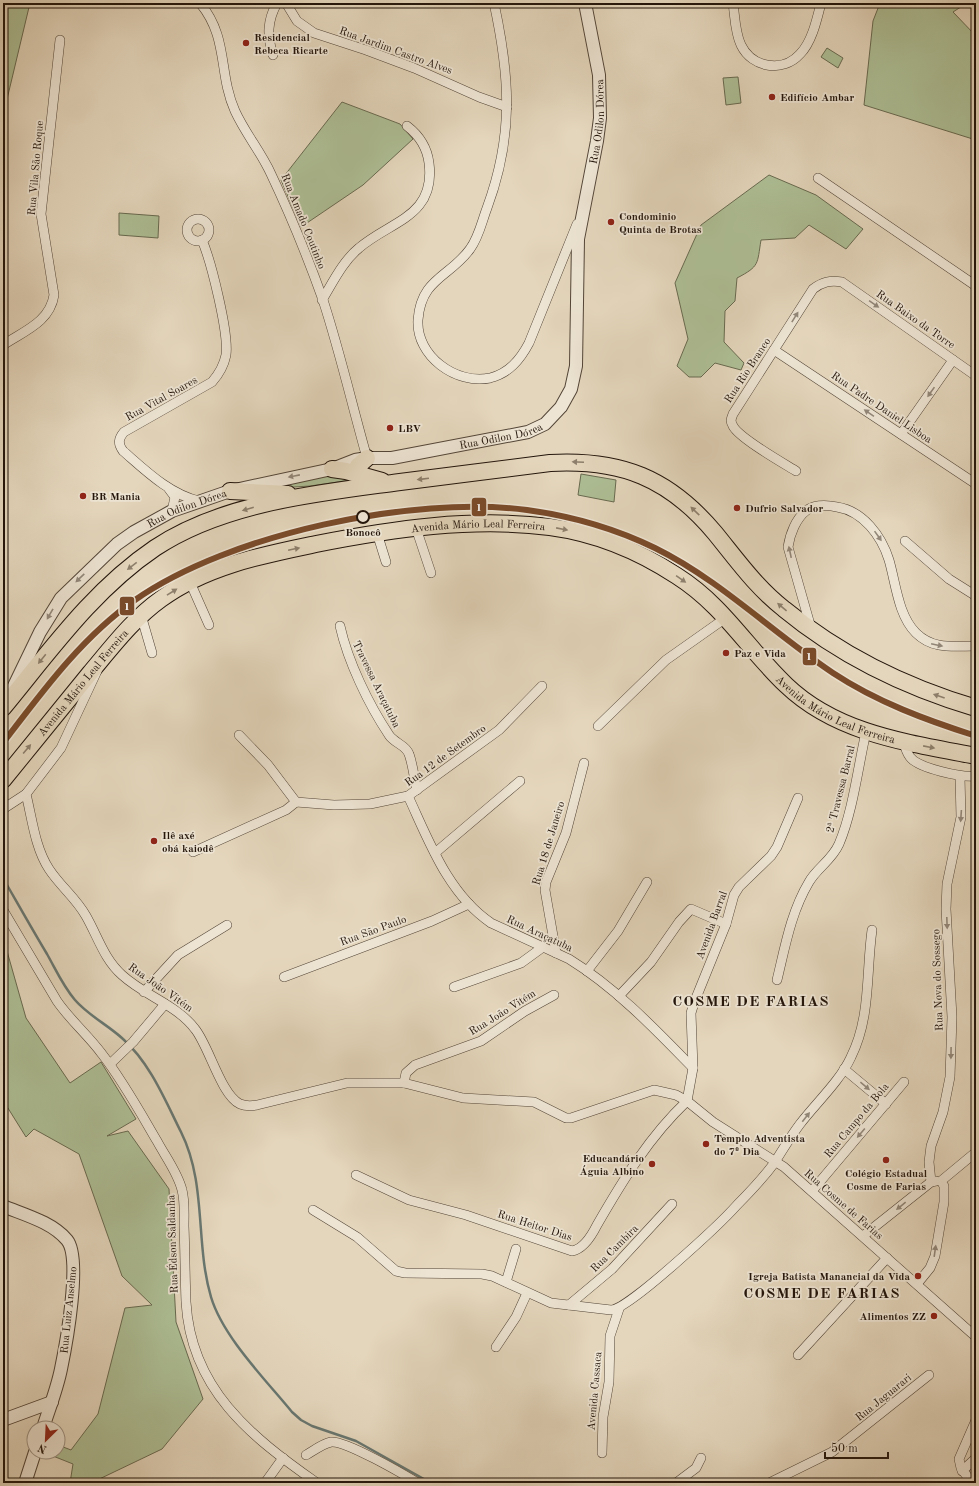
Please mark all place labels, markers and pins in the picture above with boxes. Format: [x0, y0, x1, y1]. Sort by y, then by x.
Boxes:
place label: Residencial Rebeca Ricarte [254, 33, 328, 57]
marker: Residencial Rebeca Ricarte [241, 38, 251, 48]
marker: Edifício Ambar [767, 92, 777, 102]
place label: Edifício Ambar [780, 93, 854, 104]
place label: Condominio Quinta de Brotas [619, 212, 702, 236]
marker: Condominio Quinta de Brotas [606, 217, 616, 227]
marker: LBV [385, 423, 395, 433]
place label: LBV [398, 424, 422, 435]
marker: BR Mania [78, 491, 88, 501]
place label: BR Mania [91, 492, 141, 503]
marker: Dufrio Salvador [732, 503, 742, 513]
place label: Dufrio Salvador [745, 504, 823, 515]
marker: Bonocô [356, 510, 370, 524]
place label: Bonocô [345, 528, 381, 539]
marker: Paz e Vida [721, 648, 731, 658]
place label: Paz e Vida [734, 649, 786, 660]
place label: Ilê axé obá kaiodê [162, 831, 214, 855]
marker: Ilê axé obá kaiodê [149, 836, 159, 846]
place label: Templo Adventista do 7º Dia [714, 1134, 805, 1158]
marker: Templo Adventista do 7º Dia [701, 1139, 711, 1149]
place label: Educandário Águia Albino [579, 1154, 644, 1178]
marker: Colégio Estadual Cosme de Farias [881, 1155, 891, 1165]
marker: Educandário Águia Albino [647, 1159, 657, 1169]
place label: Colégio Estadual Cosme de Farias [845, 1169, 928, 1193]
marker: Igreja Batista Manancial da Vida [913, 1271, 923, 1281]
place label: Igreja Batista Manancial da Vida [748, 1272, 910, 1283]
marker: Alimentos ZZ [929, 1311, 939, 1321]
place label: Alimentos ZZ [859, 1312, 926, 1323]

